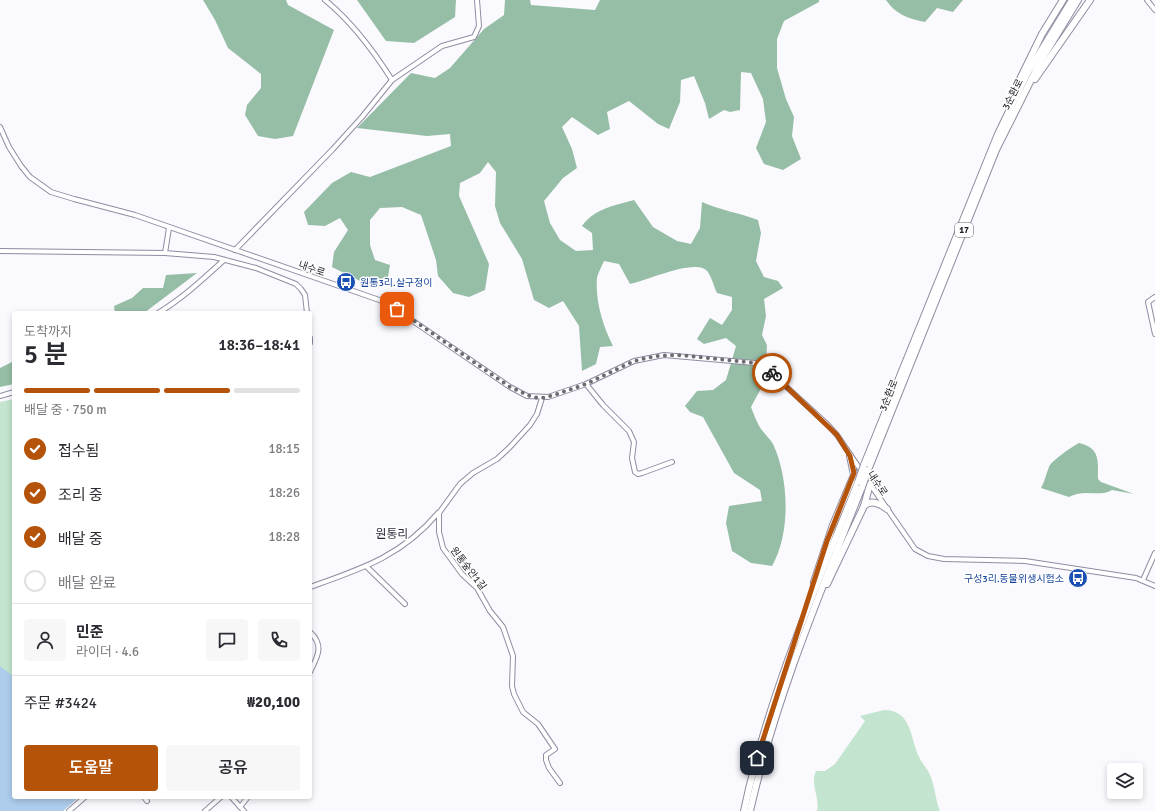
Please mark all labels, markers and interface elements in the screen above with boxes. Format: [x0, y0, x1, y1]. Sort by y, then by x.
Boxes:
street label: 3순환로 [1000, 77, 1026, 112]
road number: 17 [955, 223, 973, 237]
street label: 내수로 [297, 259, 327, 279]
bus stop icon: 원통3리.살구정이 [335, 271, 357, 293]
place label: 원통3리.살구정이 [360, 277, 432, 289]
pin [380, 292, 414, 326]
icon: bag [386, 298, 408, 320]
text: 도착까지 [24, 324, 72, 340]
text: 18:36–18:41 [219, 336, 300, 354]
text: 5 분 [24, 339, 68, 371]
courier [752, 353, 792, 393]
icon: bike [761, 362, 783, 384]
street label: 3순환로 [877, 378, 901, 413]
text: 배달 중 · 750 m [24, 402, 107, 418]
icon: check [24, 438, 46, 460]
text: 18:15 [268, 441, 300, 457]
text: 접수됨 [58, 442, 99, 460]
street label: 내수로 [864, 469, 890, 498]
icon: check [24, 482, 46, 504]
text: 18:26 [268, 485, 300, 501]
text: 조리 중 [58, 486, 103, 504]
icon: check [24, 526, 46, 548]
district label: 원통리 [375, 527, 409, 542]
text: 18:28 [268, 529, 300, 545]
text: 배달 중 [58, 530, 103, 548]
street label: 원통숲안1길 [448, 545, 489, 593]
bus stop icon: 구성3리.동물위생시험소 [1067, 567, 1089, 589]
place label: 구성3리.동물위생시험소 [964, 573, 1064, 585]
text: 배달 완료 [58, 574, 117, 592]
button: person [24, 619, 66, 661]
button: chat [206, 619, 248, 661]
button: phone [258, 619, 300, 661]
text: 민준 [76, 623, 104, 641]
text: 라이더 · 4.6 [76, 644, 139, 660]
text: ₩20,100 [247, 693, 300, 711]
text: 주문 #3424 [24, 694, 97, 712]
pin [740, 741, 774, 775]
button: 도움말 [24, 745, 158, 791]
button: 공유 [166, 745, 300, 791]
icon: home [746, 747, 768, 769]
map controls [1107, 763, 1143, 799]
button: layers [1107, 763, 1143, 799]

